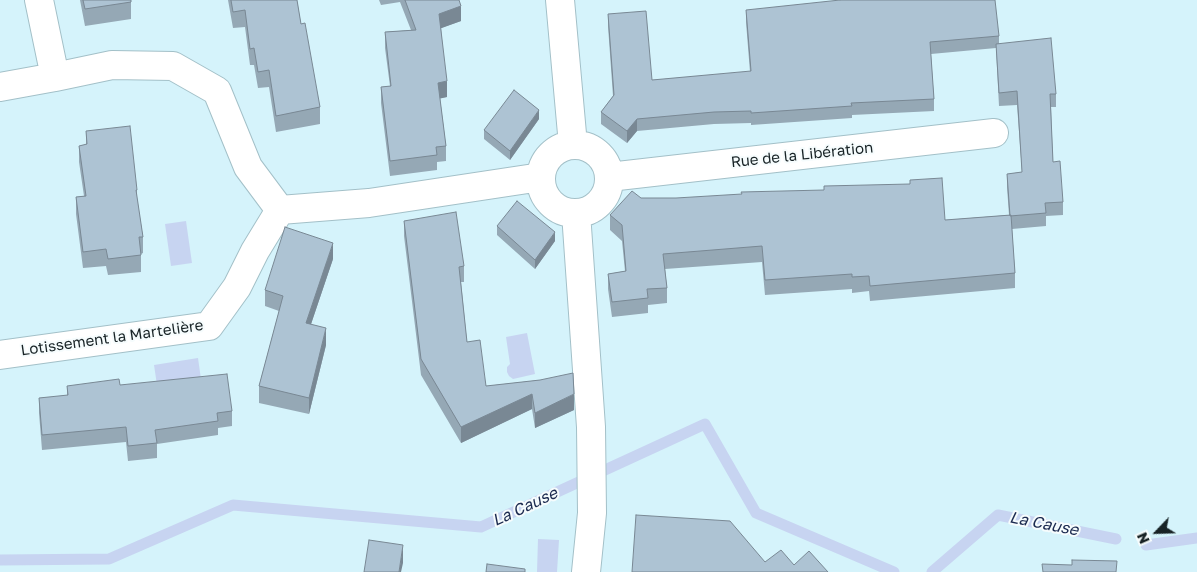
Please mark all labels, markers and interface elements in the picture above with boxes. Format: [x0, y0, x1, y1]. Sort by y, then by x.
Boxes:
street label: Rue de la Libération [730, 139, 874, 171]
street label: Lotissement la Martelière [20, 316, 204, 360]
water label: La Cause [489, 484, 561, 530]
north arrow [1132, 507, 1182, 557]
water label: La Cause [1008, 508, 1080, 540]
text: N [1133, 530, 1153, 547]

